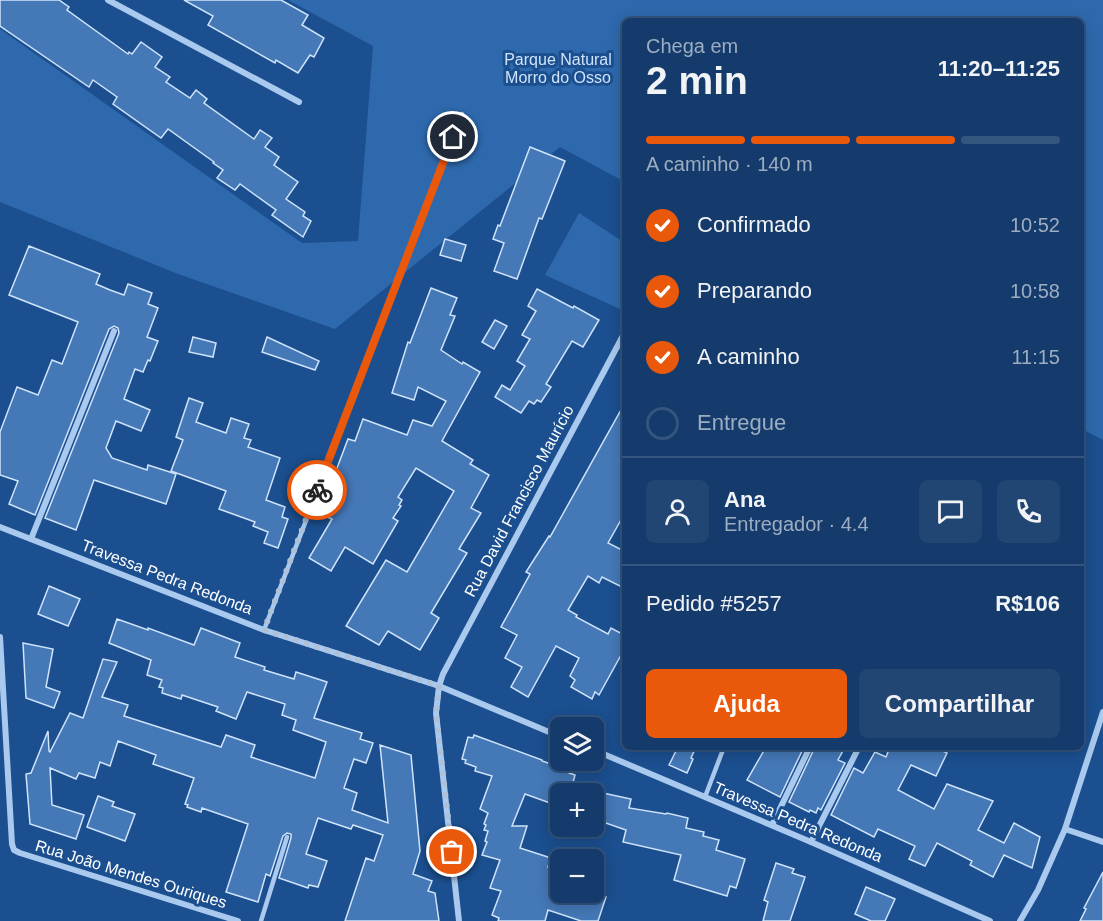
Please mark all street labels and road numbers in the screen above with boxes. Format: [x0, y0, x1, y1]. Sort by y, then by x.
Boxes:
street label: Rua David Francisco Maurício [461, 402, 577, 600]
street label: Travessa Pedra Redonda [79, 537, 255, 618]
street label: Travessa Pedra Redonda [711, 779, 885, 865]
street label: Rua João Mendes Ouriques [33, 837, 229, 911]

